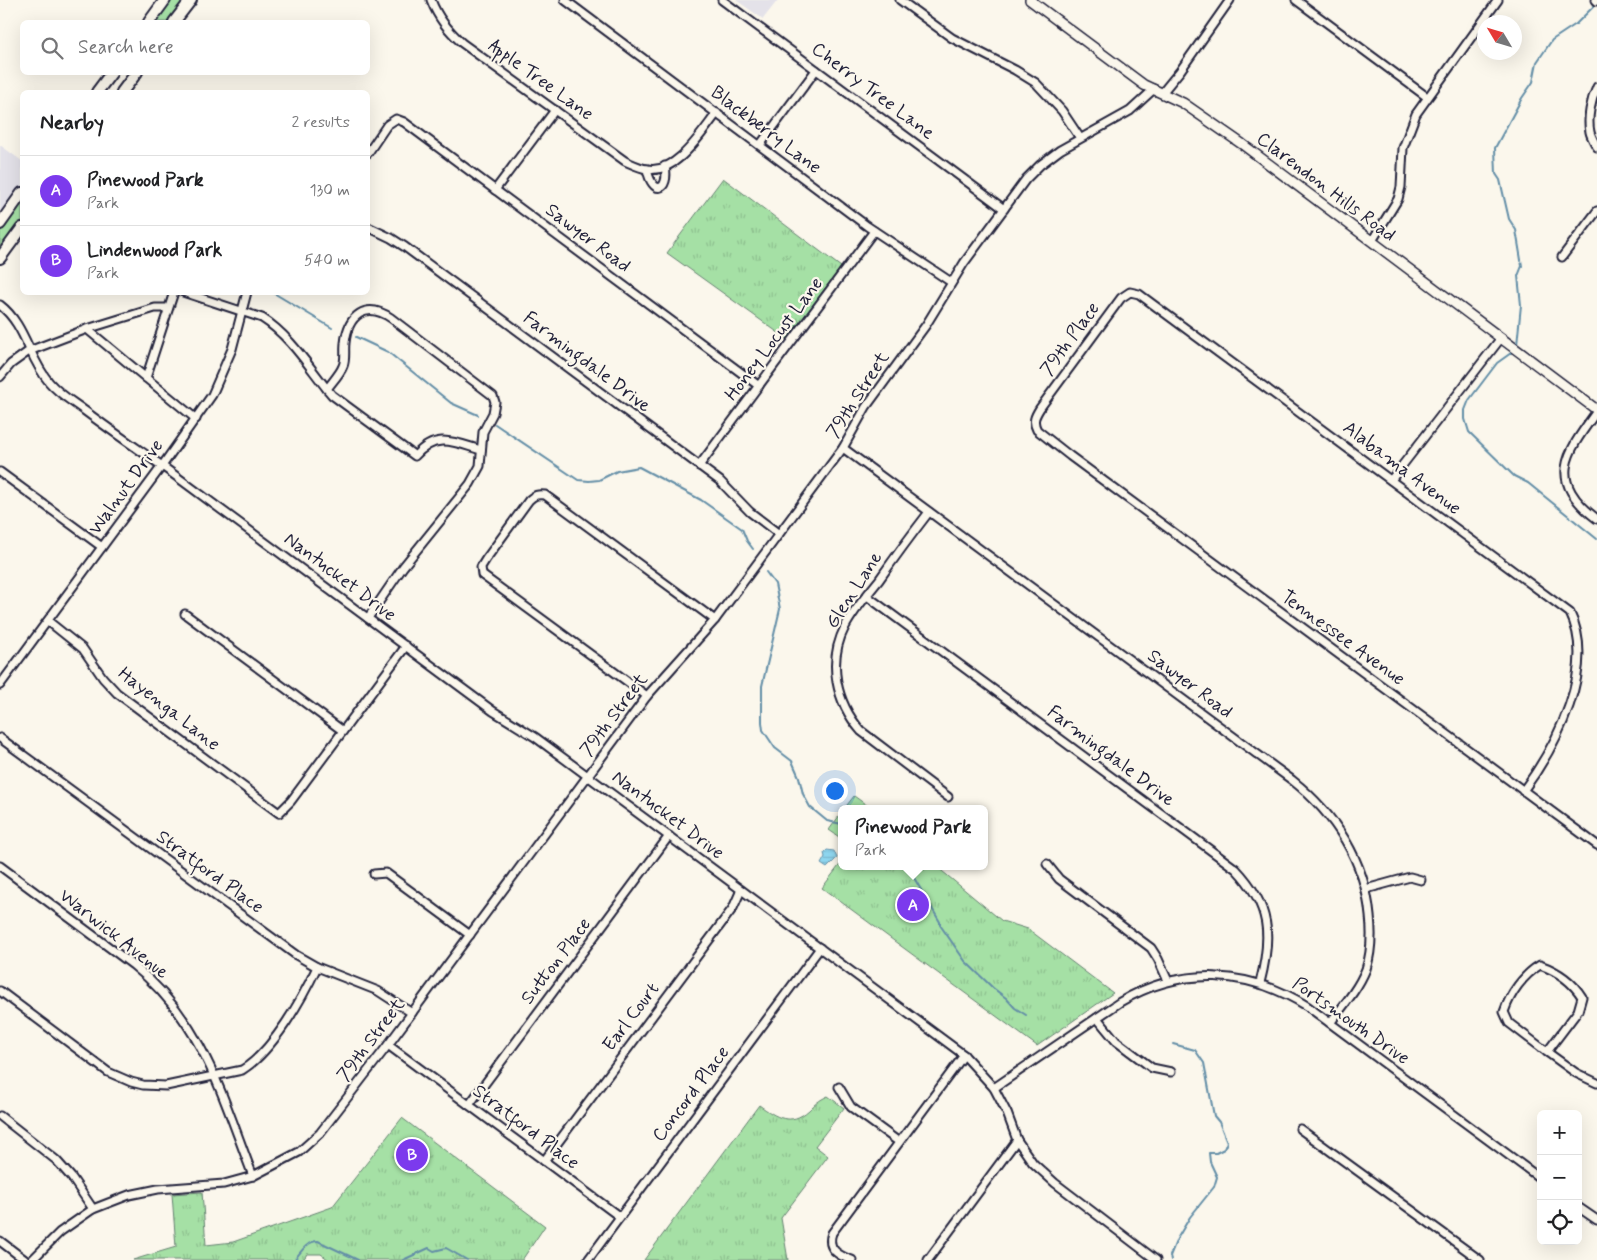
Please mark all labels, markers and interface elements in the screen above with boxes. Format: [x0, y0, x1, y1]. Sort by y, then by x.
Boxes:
north arrow [1477, 15, 1522, 60]
search box [20, 20, 370, 75]
street label: Apple Tree Lane [482, 33, 599, 128]
icon: search [38, 34, 66, 62]
text: Search here [78, 35, 174, 60]
street label: Cherry Tree Lane [806, 36, 940, 146]
street label: Blackberry Lane [706, 80, 826, 180]
text: Nearby [40, 109, 104, 137]
text: 2 results [292, 112, 350, 133]
street label: Clarendon Hills Road [1251, 126, 1401, 248]
text: Pinewood Park [87, 168, 204, 193]
text: A [51, 180, 61, 201]
text: 130 m [309, 180, 350, 201]
text: Park [87, 193, 119, 214]
street label: Sawyer Road [540, 198, 636, 278]
text: Lindenwood Park [87, 238, 222, 263]
text: B [51, 250, 61, 271]
text: 540 m [304, 250, 350, 271]
text: Park [87, 263, 119, 284]
street label: Honey Locust Lane [719, 272, 829, 406]
street label: 79th Place [1035, 297, 1105, 381]
street label: Farmingdale Drive [516, 306, 656, 421]
street label: 79th Street [821, 347, 895, 443]
street label: Alabama Avenue [1338, 415, 1466, 521]
street label: Walnut Drive [83, 434, 169, 540]
street label: Nantucket Drive [279, 527, 401, 627]
street label: Glen Lane [820, 547, 888, 633]
street label: Tennessee Avenue [1276, 584, 1410, 692]
street label: Sawyer Road [1142, 644, 1238, 724]
street label: Hayenga Lane [112, 661, 225, 758]
street label: 79th Street [574, 668, 654, 762]
street label: Farmingdale Drive [1040, 700, 1180, 815]
street label: Nantucket Drive [607, 765, 729, 865]
your location [822, 778, 848, 804]
popup [838, 805, 988, 870]
text: Pinewood Park [855, 815, 971, 840]
street label: Stratford Place [149, 824, 269, 922]
text: Park [855, 840, 886, 861]
street label: Warwick Avenue [54, 883, 174, 985]
pin: A [897, 886, 929, 924]
street label: Sutton Place [515, 913, 597, 1009]
street label: Portsmouth Drive [1287, 971, 1415, 1071]
street label: Earl Court [597, 978, 665, 1056]
street label: 79th Street [331, 993, 411, 1087]
street label: Concord Place [647, 1041, 735, 1147]
street label: Stratford Place [466, 1079, 584, 1178]
map controls [1537, 1110, 1582, 1245]
button: + [1537, 1110, 1582, 1155]
pin: B [396, 1136, 428, 1174]
button: − [1537, 1155, 1582, 1200]
button: locate [1537, 1200, 1582, 1245]

